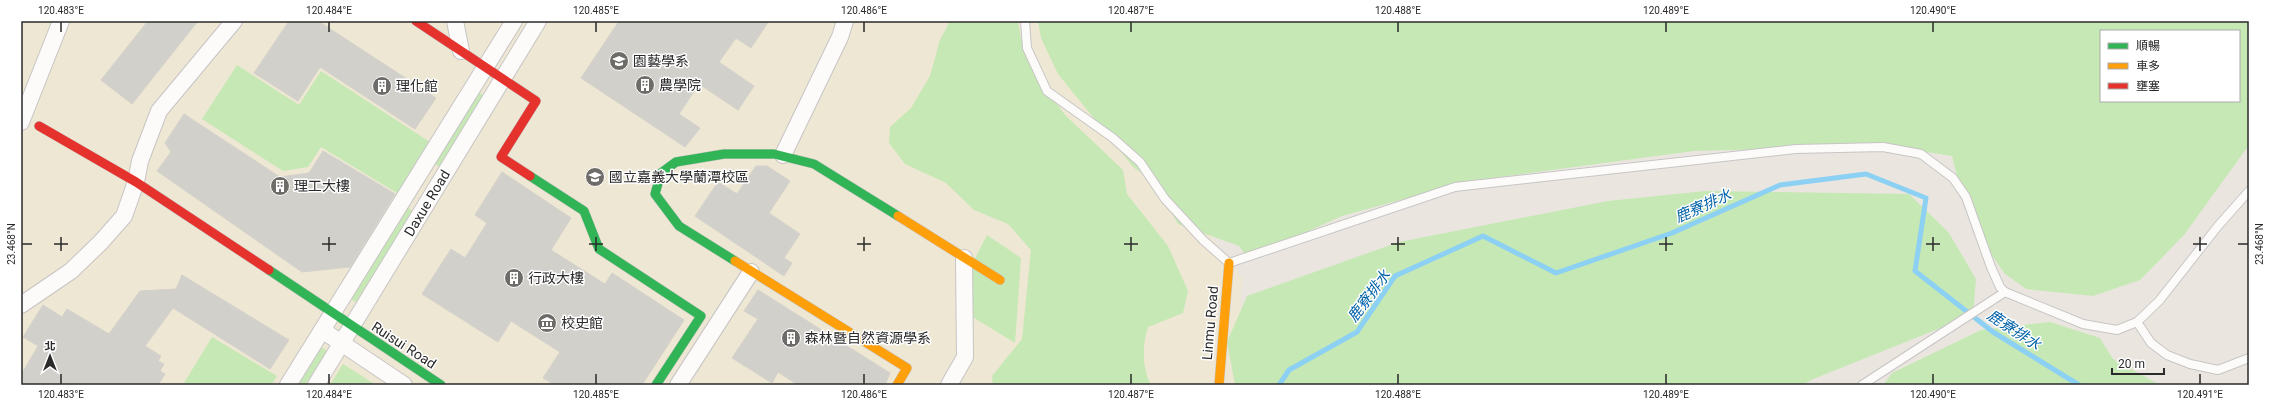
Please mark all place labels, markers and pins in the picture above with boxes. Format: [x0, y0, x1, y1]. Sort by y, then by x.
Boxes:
school or university icon: 園藝學系 [608, 50, 630, 72]
place label: 園藝學系 [633, 53, 689, 69]
building icon: 農學院 [634, 74, 656, 96]
building icon: 理化館 [371, 75, 393, 97]
place label: 農學院 [659, 77, 701, 93]
place label: 理化館 [396, 78, 438, 94]
school or university icon: 國立嘉義大學蘭潭校區 [584, 166, 606, 188]
place label: 國立嘉義大學蘭潭校區 [609, 169, 749, 185]
building icon: 理工大樓 [269, 175, 291, 197]
place label: 理工大樓 [294, 178, 350, 194]
building icon: 行政大樓 [503, 267, 525, 289]
place label: 行政大樓 [528, 270, 584, 286]
museum icon: 校史館 [536, 312, 558, 334]
place label: 校史館 [561, 315, 603, 331]
building icon: 森林暨自然資源學系 [780, 327, 802, 349]
place label: 森林暨自然資源學系 [805, 330, 931, 346]

